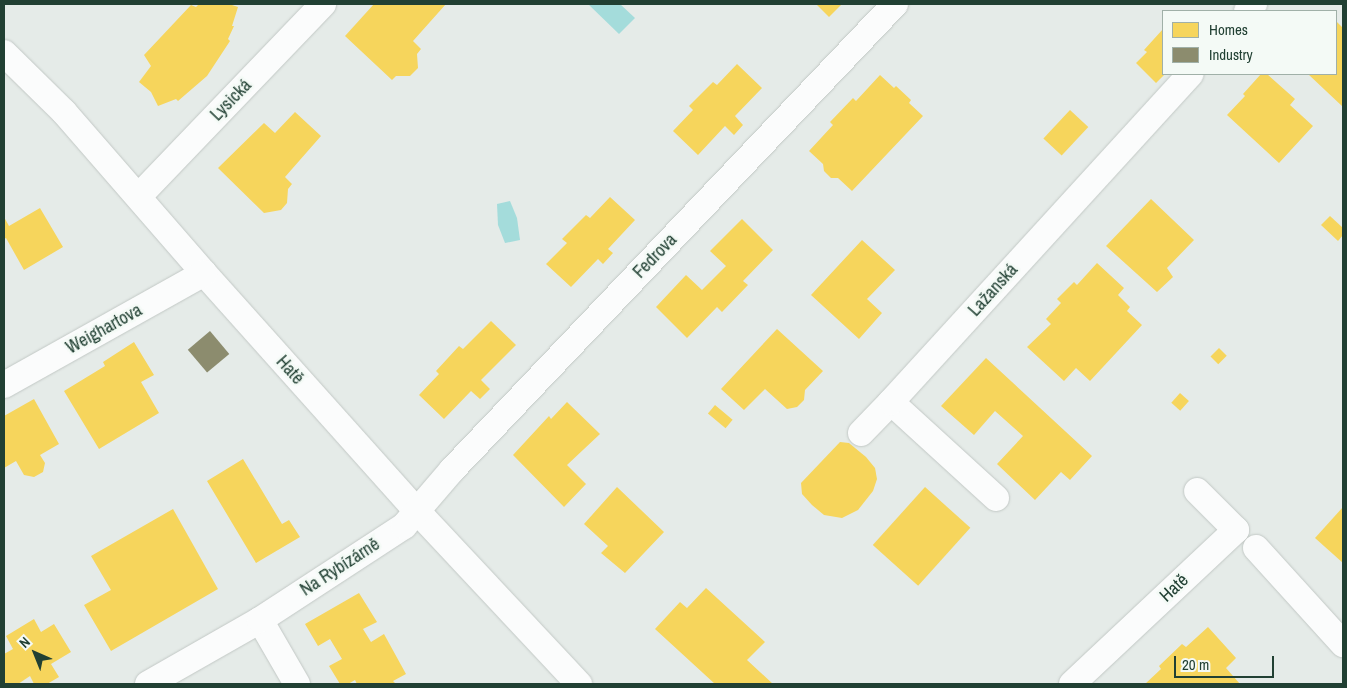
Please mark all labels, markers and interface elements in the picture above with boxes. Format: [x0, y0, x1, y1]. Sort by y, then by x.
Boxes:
legend [1162, 10, 1337, 75]
text: Homes [1209, 19, 1248, 40]
text: Industry [1209, 44, 1253, 65]
street label: Lysická [206, 75, 256, 125]
street label: Fedrova [629, 229, 681, 283]
street label: Lažanská [964, 259, 1022, 321]
street label: Weighartova [62, 299, 146, 359]
street label: Hatě [272, 351, 308, 389]
street label: Na Rybízárně [296, 533, 384, 601]
street label: Hatě [1155, 569, 1193, 607]
north arrow [10, 628, 60, 678]
text: N [15, 633, 34, 652]
scale bar [1177, 646, 1277, 678]
text: 20 m [1182, 654, 1209, 675]

